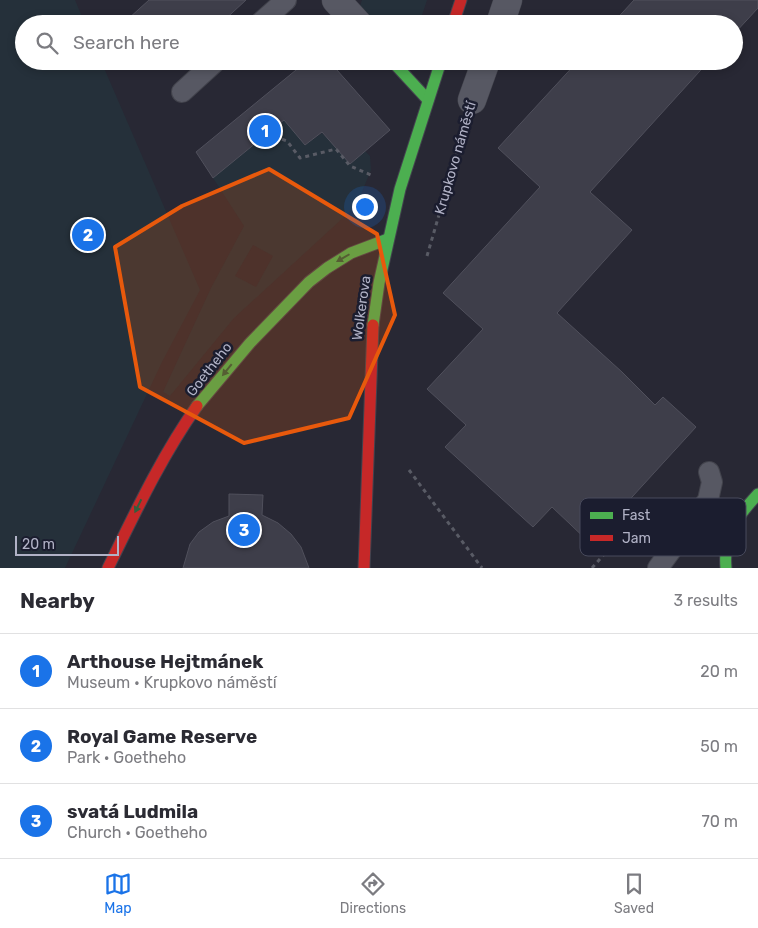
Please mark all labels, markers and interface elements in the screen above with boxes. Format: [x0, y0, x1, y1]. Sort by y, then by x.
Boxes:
search box [15, 15, 743, 70]
icon: search [33, 29, 61, 57]
text: Search here [73, 31, 180, 54]
street label: Krupkovo náměstí [431, 99, 480, 217]
pin: 1 [249, 112, 281, 150]
your location [352, 194, 378, 220]
pin: 2 [72, 216, 104, 254]
one-way arrow [337, 253, 350, 262]
street label: Wolkerova [349, 275, 374, 342]
street label: Goetheho [183, 339, 236, 400]
one-way arrow [222, 363, 233, 376]
one-way arrow [134, 498, 143, 513]
legend [580, 498, 746, 556]
text: Fast [622, 507, 651, 524]
pin: 3 [228, 511, 260, 549]
text: Jam [622, 530, 651, 547]
scale bar [15, 533, 119, 556]
text: 20 m [22, 536, 55, 553]
text: Nearby [20, 588, 95, 613]
text: 3 results [673, 591, 738, 610]
text: Arthouse Hejtmánek [67, 650, 263, 673]
text: 1 [32, 662, 40, 681]
text: 20 m [700, 662, 738, 681]
text: Museum · Krupkovo náměstí [67, 673, 277, 692]
text: Royal Game Reserve [67, 725, 257, 748]
text: 2 [31, 737, 41, 756]
text: 50 m [700, 737, 738, 756]
text: Park · Goetheho [67, 748, 186, 767]
text: svatá Ludmila [67, 800, 198, 823]
text: 3 [31, 812, 41, 831]
text: 70 m [701, 812, 738, 831]
text: Church · Goetheho [67, 823, 208, 842]
tab: Map [104, 870, 132, 917]
tab: Directions [340, 870, 406, 917]
tab: Saved [614, 870, 654, 917]

